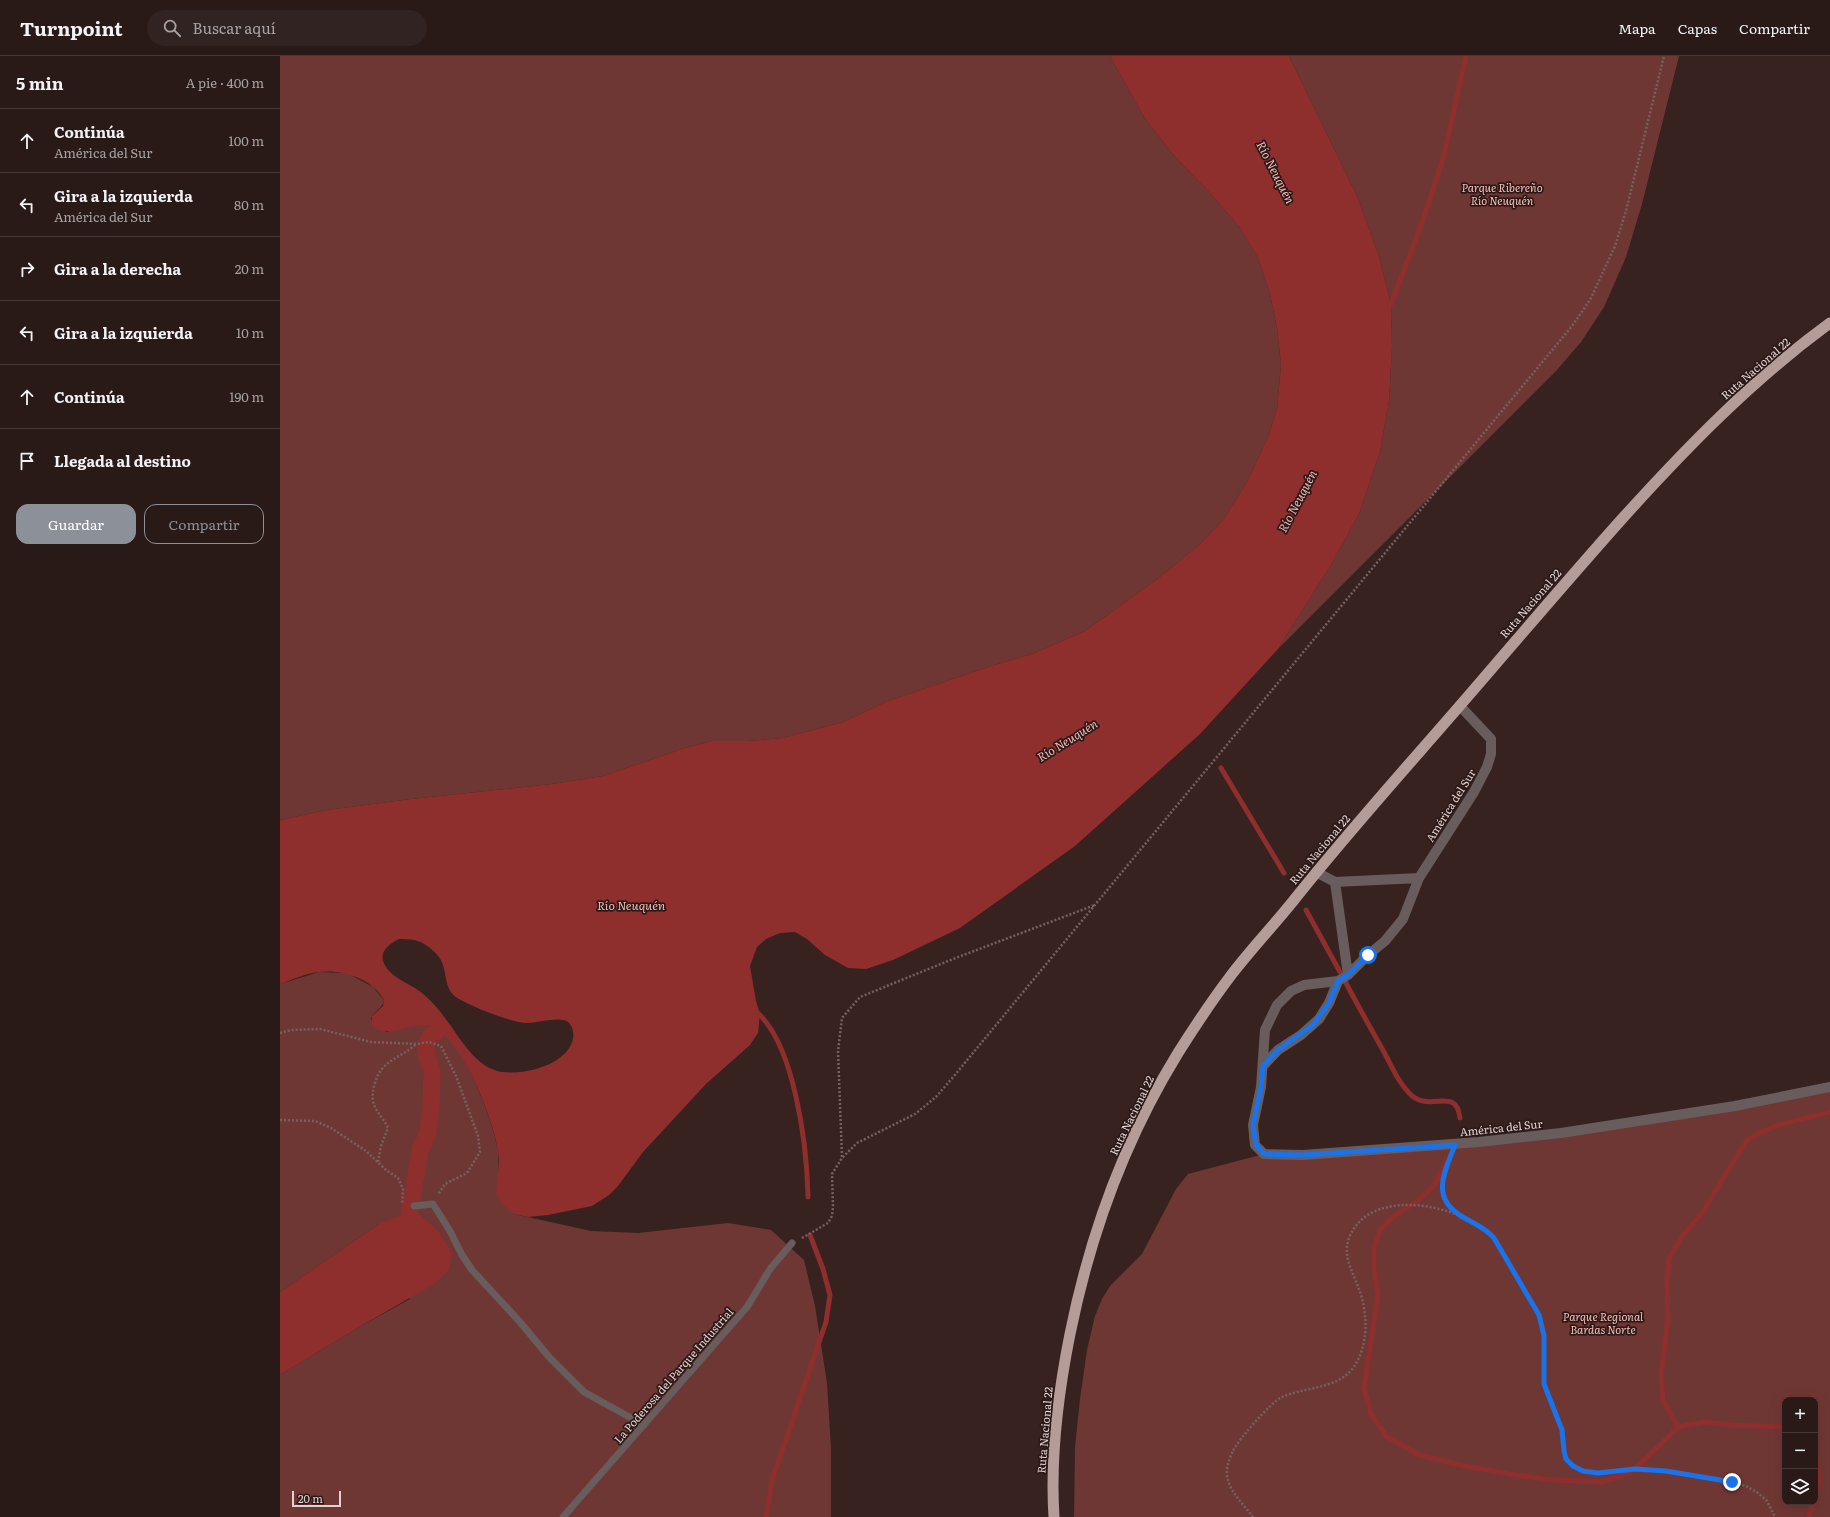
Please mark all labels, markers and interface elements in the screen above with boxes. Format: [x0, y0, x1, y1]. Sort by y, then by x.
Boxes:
search box [147, 10, 427, 46]
text: Turnpoint [20, 14, 123, 42]
text: Buscar aquí [193, 16, 276, 39]
icon: search [161, 17, 183, 39]
text: Mapa [1618, 18, 1656, 38]
text: Capas [1678, 18, 1717, 38]
text: Compartir [1739, 18, 1810, 38]
text: 5 min [16, 70, 64, 95]
text: A pie · 400 m [186, 73, 264, 92]
text: Continúa [54, 120, 125, 143]
icon: ahead [16, 130, 38, 152]
text: 100 m [228, 131, 264, 150]
water label: Río Neuquén [1253, 138, 1299, 206]
text: América del Sur [54, 143, 152, 162]
park label: Parque Ribereño Río Neuquén [1461, 179, 1543, 208]
text: Gira a la izquierda [54, 184, 193, 207]
icon: left [16, 194, 38, 216]
text: 80 m [234, 195, 264, 214]
text: América del Sur [54, 207, 152, 226]
text: Gira a la derecha [54, 257, 181, 280]
icon: right [16, 258, 38, 280]
text: 20 m [235, 259, 264, 278]
text: Gira a la izquierda [54, 321, 193, 344]
icon: left [16, 322, 38, 344]
text: 10 m [236, 323, 264, 342]
street label: Ruta Nacional 22 [1717, 333, 1793, 403]
text: Continúa [54, 385, 125, 408]
icon: ahead [16, 386, 38, 408]
text: 190 m [229, 387, 264, 406]
text: Llegada al destino [54, 449, 191, 472]
icon: arrive [16, 450, 38, 472]
water label: Río Neuquén [1273, 467, 1321, 535]
button: Guardar [16, 504, 136, 544]
button: Compartir [144, 504, 264, 544]
street label: Ruta Nacional 22 [1495, 565, 1565, 641]
water label: Río Neuquén [1033, 714, 1101, 766]
street label: América del Sur [1421, 765, 1479, 845]
street label: Ruta Nacional 22 [1285, 810, 1353, 887]
water label: Río Neuquén [597, 896, 665, 914]
route start [1359, 946, 1377, 964]
street label: Ruta Nacional 22 [1105, 1072, 1157, 1158]
street label: América del Sur [1459, 1115, 1544, 1139]
street label: La Poderosa del Parque Industrial [610, 1304, 737, 1446]
park label: Parque Regional Bardas Norte [1563, 1308, 1644, 1337]
street label: Ruta Nacional 22 [1032, 1386, 1056, 1474]
map controls [1782, 1397, 1818, 1505]
button: + [1782, 1397, 1818, 1433]
button: − [1782, 1433, 1818, 1469]
button: layers [1782, 1469, 1818, 1505]
route end [1723, 1473, 1741, 1491]
scale bar [292, 1489, 341, 1508]
text: 20 m [298, 1490, 323, 1506]

